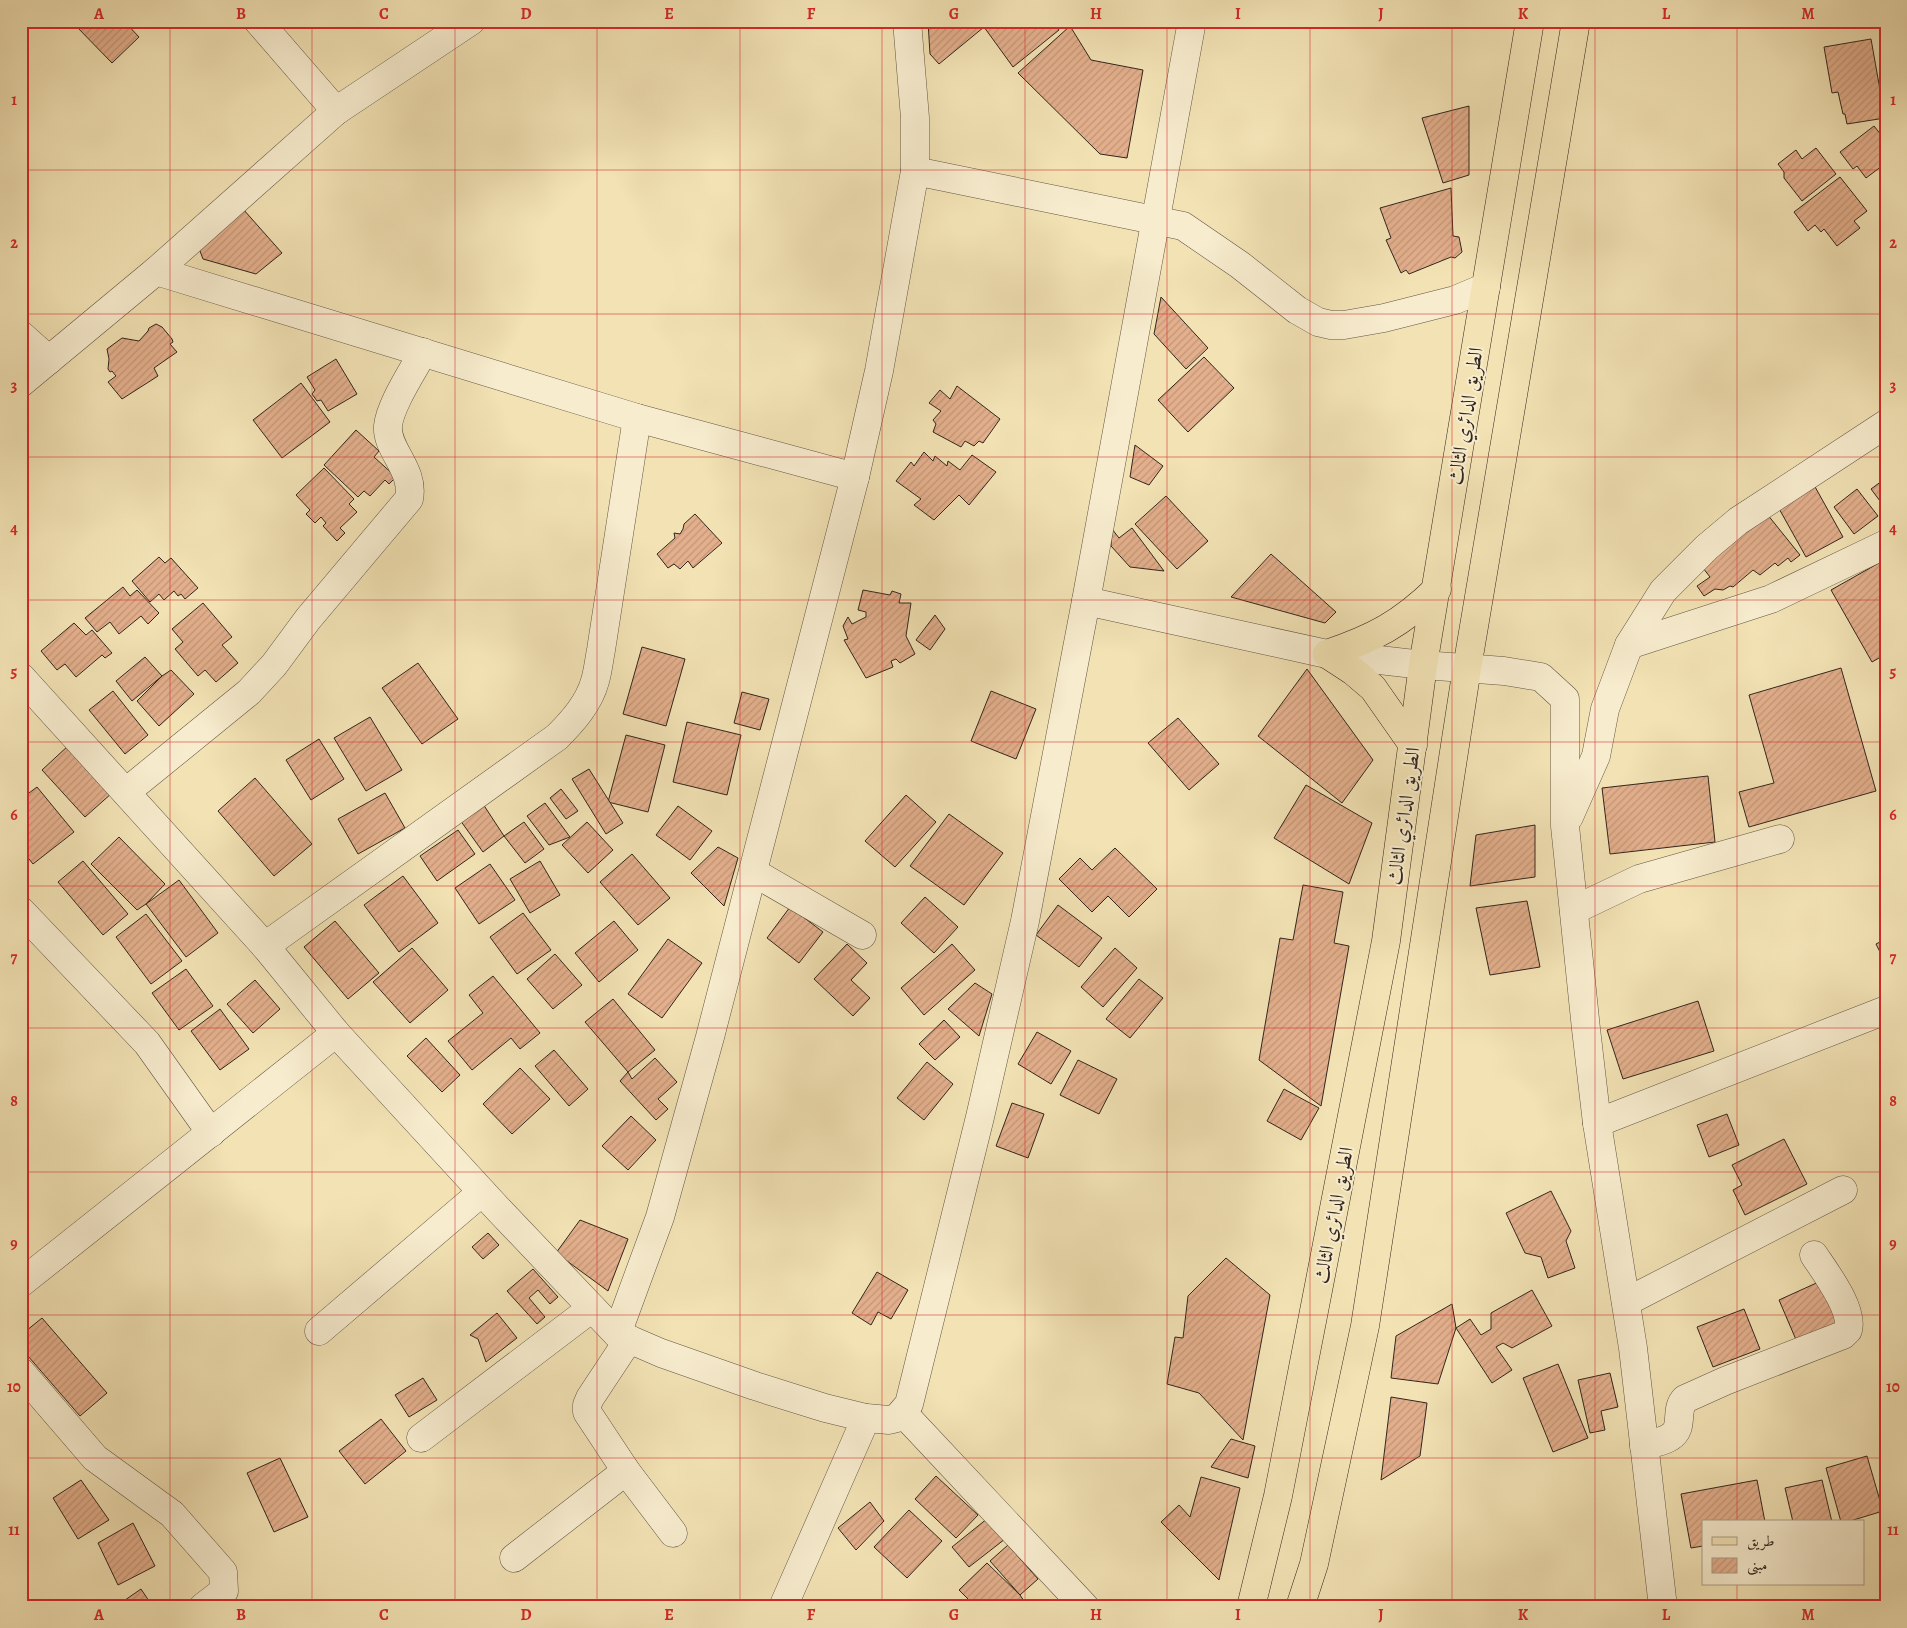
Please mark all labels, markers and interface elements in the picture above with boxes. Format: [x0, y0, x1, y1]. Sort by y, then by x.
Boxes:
text: A [93, 3, 105, 25]
text: B [236, 3, 246, 25]
text: C [379, 3, 389, 25]
text: D [520, 3, 532, 25]
text: E [664, 3, 674, 25]
text: F [807, 3, 816, 25]
text: G [949, 3, 959, 25]
text: H [1090, 3, 1102, 25]
text: I [1235, 3, 1241, 25]
text: J [1378, 3, 1384, 25]
text: K [1518, 3, 1529, 25]
text: L [1662, 3, 1671, 25]
text: M [1801, 3, 1815, 25]
text: 1 [11, 89, 17, 111]
text: 1 [1890, 89, 1896, 111]
text: 2 [10, 232, 18, 254]
text: 2 [1889, 232, 1897, 254]
street label: الطريق الدائري الثالث [1441, 345, 1492, 487]
text: 3 [11, 375, 18, 397]
text: 3 [1890, 375, 1897, 397]
text: 4 [10, 518, 18, 540]
text: 4 [1889, 518, 1897, 540]
text: 5 [11, 661, 18, 683]
text: 5 [1890, 661, 1897, 683]
street label: الطريق الدائري الثالث [1380, 745, 1429, 887]
text: 6 [10, 804, 18, 826]
text: 6 [1889, 804, 1897, 826]
text: 7 [11, 947, 18, 969]
text: 7 [1890, 947, 1897, 969]
text: 8 [10, 1090, 18, 1112]
text: 8 [1889, 1090, 1897, 1112]
street label: الطريق الدائري الثالث [1307, 1144, 1362, 1286]
text: 9 [10, 1233, 18, 1255]
text: 9 [1889, 1233, 1897, 1255]
text: 10 [7, 1376, 21, 1398]
text: 10 [1886, 1376, 1900, 1398]
text: 11 [8, 1519, 20, 1541]
text: 11 [1887, 1519, 1899, 1541]
legend [1702, 1520, 1864, 1586]
text: طريق [1747, 1531, 1774, 1551]
text: مبنى [1747, 1555, 1767, 1576]
text: A [93, 1604, 105, 1626]
text: B [236, 1604, 246, 1626]
text: C [379, 1604, 389, 1626]
text: D [520, 1604, 532, 1626]
text: E [664, 1604, 674, 1626]
text: F [807, 1604, 816, 1626]
text: G [949, 1604, 959, 1626]
text: H [1090, 1604, 1102, 1626]
text: I [1235, 1604, 1241, 1626]
text: J [1378, 1604, 1384, 1626]
text: K [1518, 1604, 1529, 1626]
text: L [1662, 1604, 1671, 1626]
text: M [1801, 1604, 1815, 1626]

